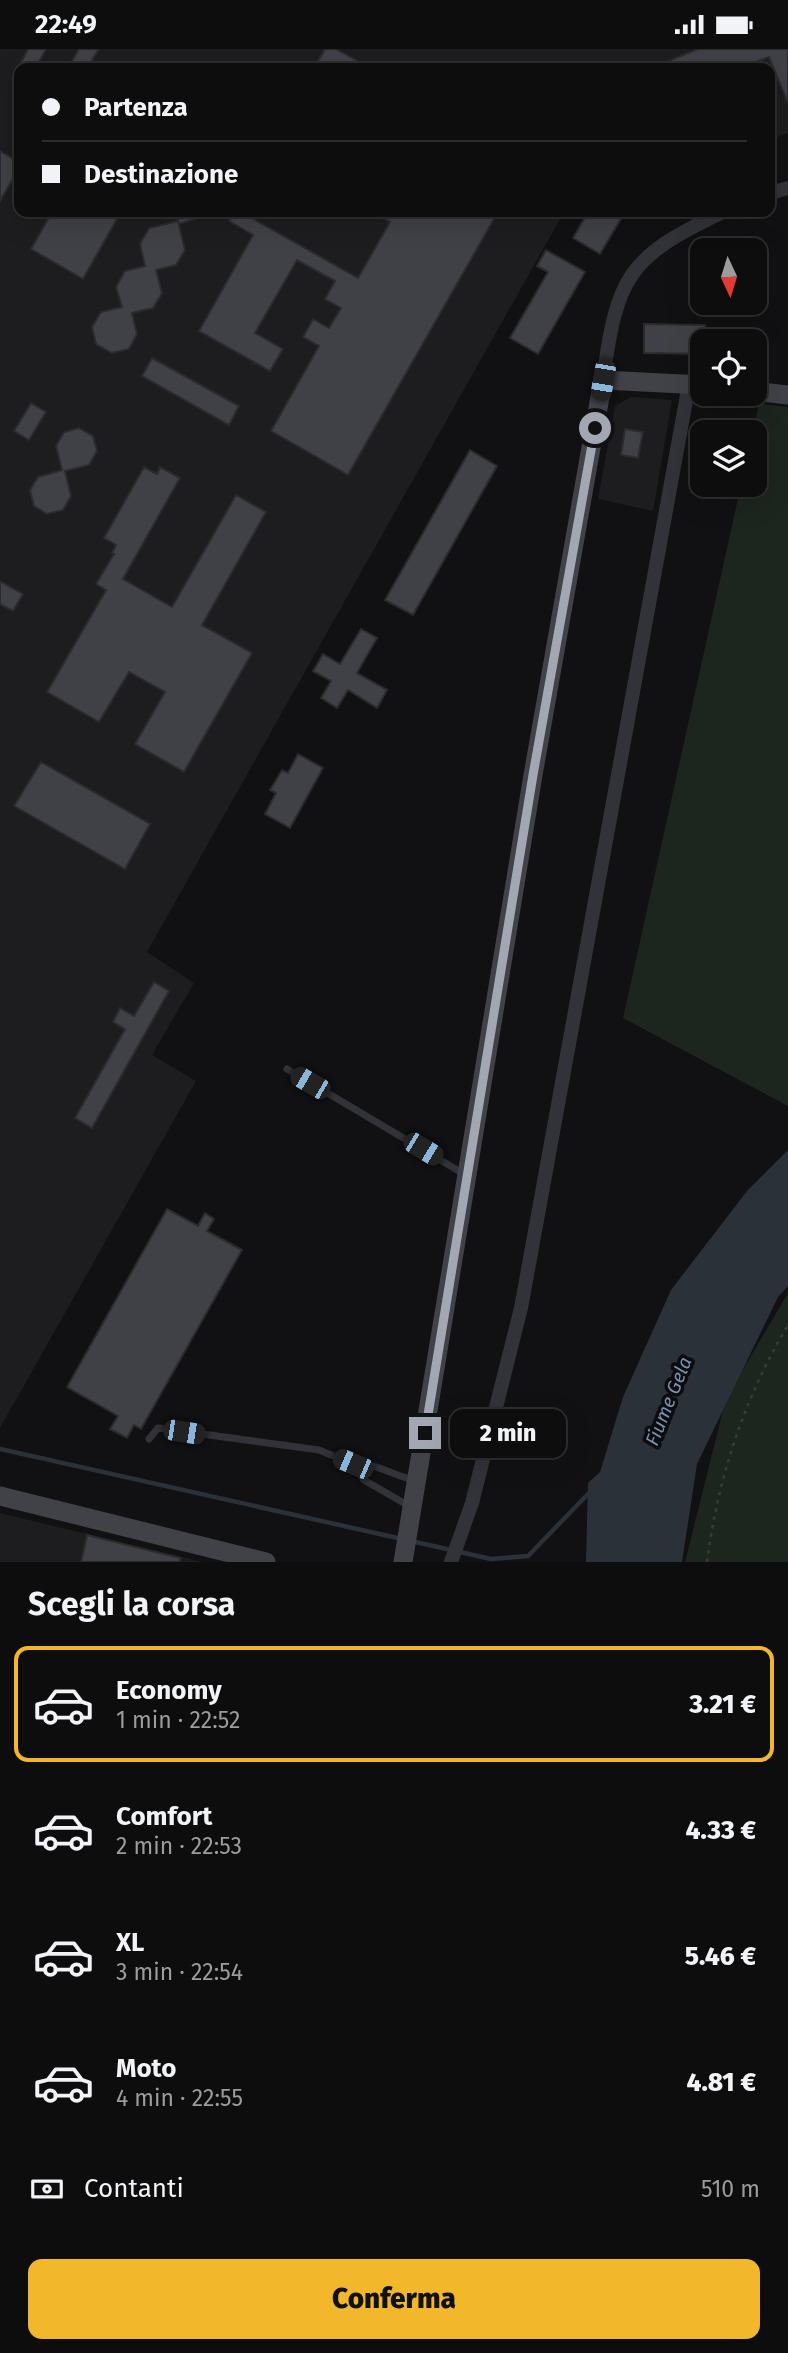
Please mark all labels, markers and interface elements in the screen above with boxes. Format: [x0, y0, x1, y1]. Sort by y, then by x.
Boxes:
text: 22:49 [35, 9, 97, 40]
text: Partenza [84, 92, 188, 123]
text: Destinazione [84, 159, 238, 190]
north arrow [690, 238, 766, 315]
map controls [690, 238, 767, 497]
button: locate [690, 329, 767, 406]
car [590, 357, 617, 403]
route start [579, 412, 611, 444]
button: layers [690, 420, 767, 497]
car [287, 1063, 334, 1103]
car [400, 1129, 447, 1169]
water label: Fiume Gela [640, 1354, 697, 1449]
callout: 2 min [450, 1409, 565, 1457]
route end [409, 1417, 441, 1449]
car [162, 1418, 207, 1446]
text: 2 min [480, 1419, 536, 1447]
car [330, 1446, 377, 1482]
text: Scegli la corsa [28, 1585, 235, 1623]
icon: car [32, 1673, 95, 1736]
text: Economy [116, 1675, 222, 1706]
text: 3.21 € [689, 1689, 756, 1720]
text: 1 min · 22:52 [116, 1706, 240, 1734]
icon: car [32, 1799, 95, 1862]
text: Comfort [116, 1801, 212, 1832]
text: 4.33 € [686, 1815, 756, 1846]
text: 2 min · 22:53 [116, 1832, 242, 1860]
icon: car [32, 1925, 95, 1988]
text: XL [116, 1927, 144, 1958]
text: 5.46 € [685, 1941, 756, 1972]
text: 3 min · 22:54 [116, 1958, 243, 1986]
icon: car [32, 2051, 95, 2114]
text: Moto [116, 2053, 176, 2084]
text: 4.81 € [687, 2067, 756, 2098]
text: 4 min · 22:55 [116, 2084, 243, 2112]
icon: cash [28, 2170, 66, 2208]
text: Contanti [84, 2173, 184, 2204]
text: 510 m [701, 2175, 760, 2203]
button: Conferma [28, 2259, 760, 2339]

